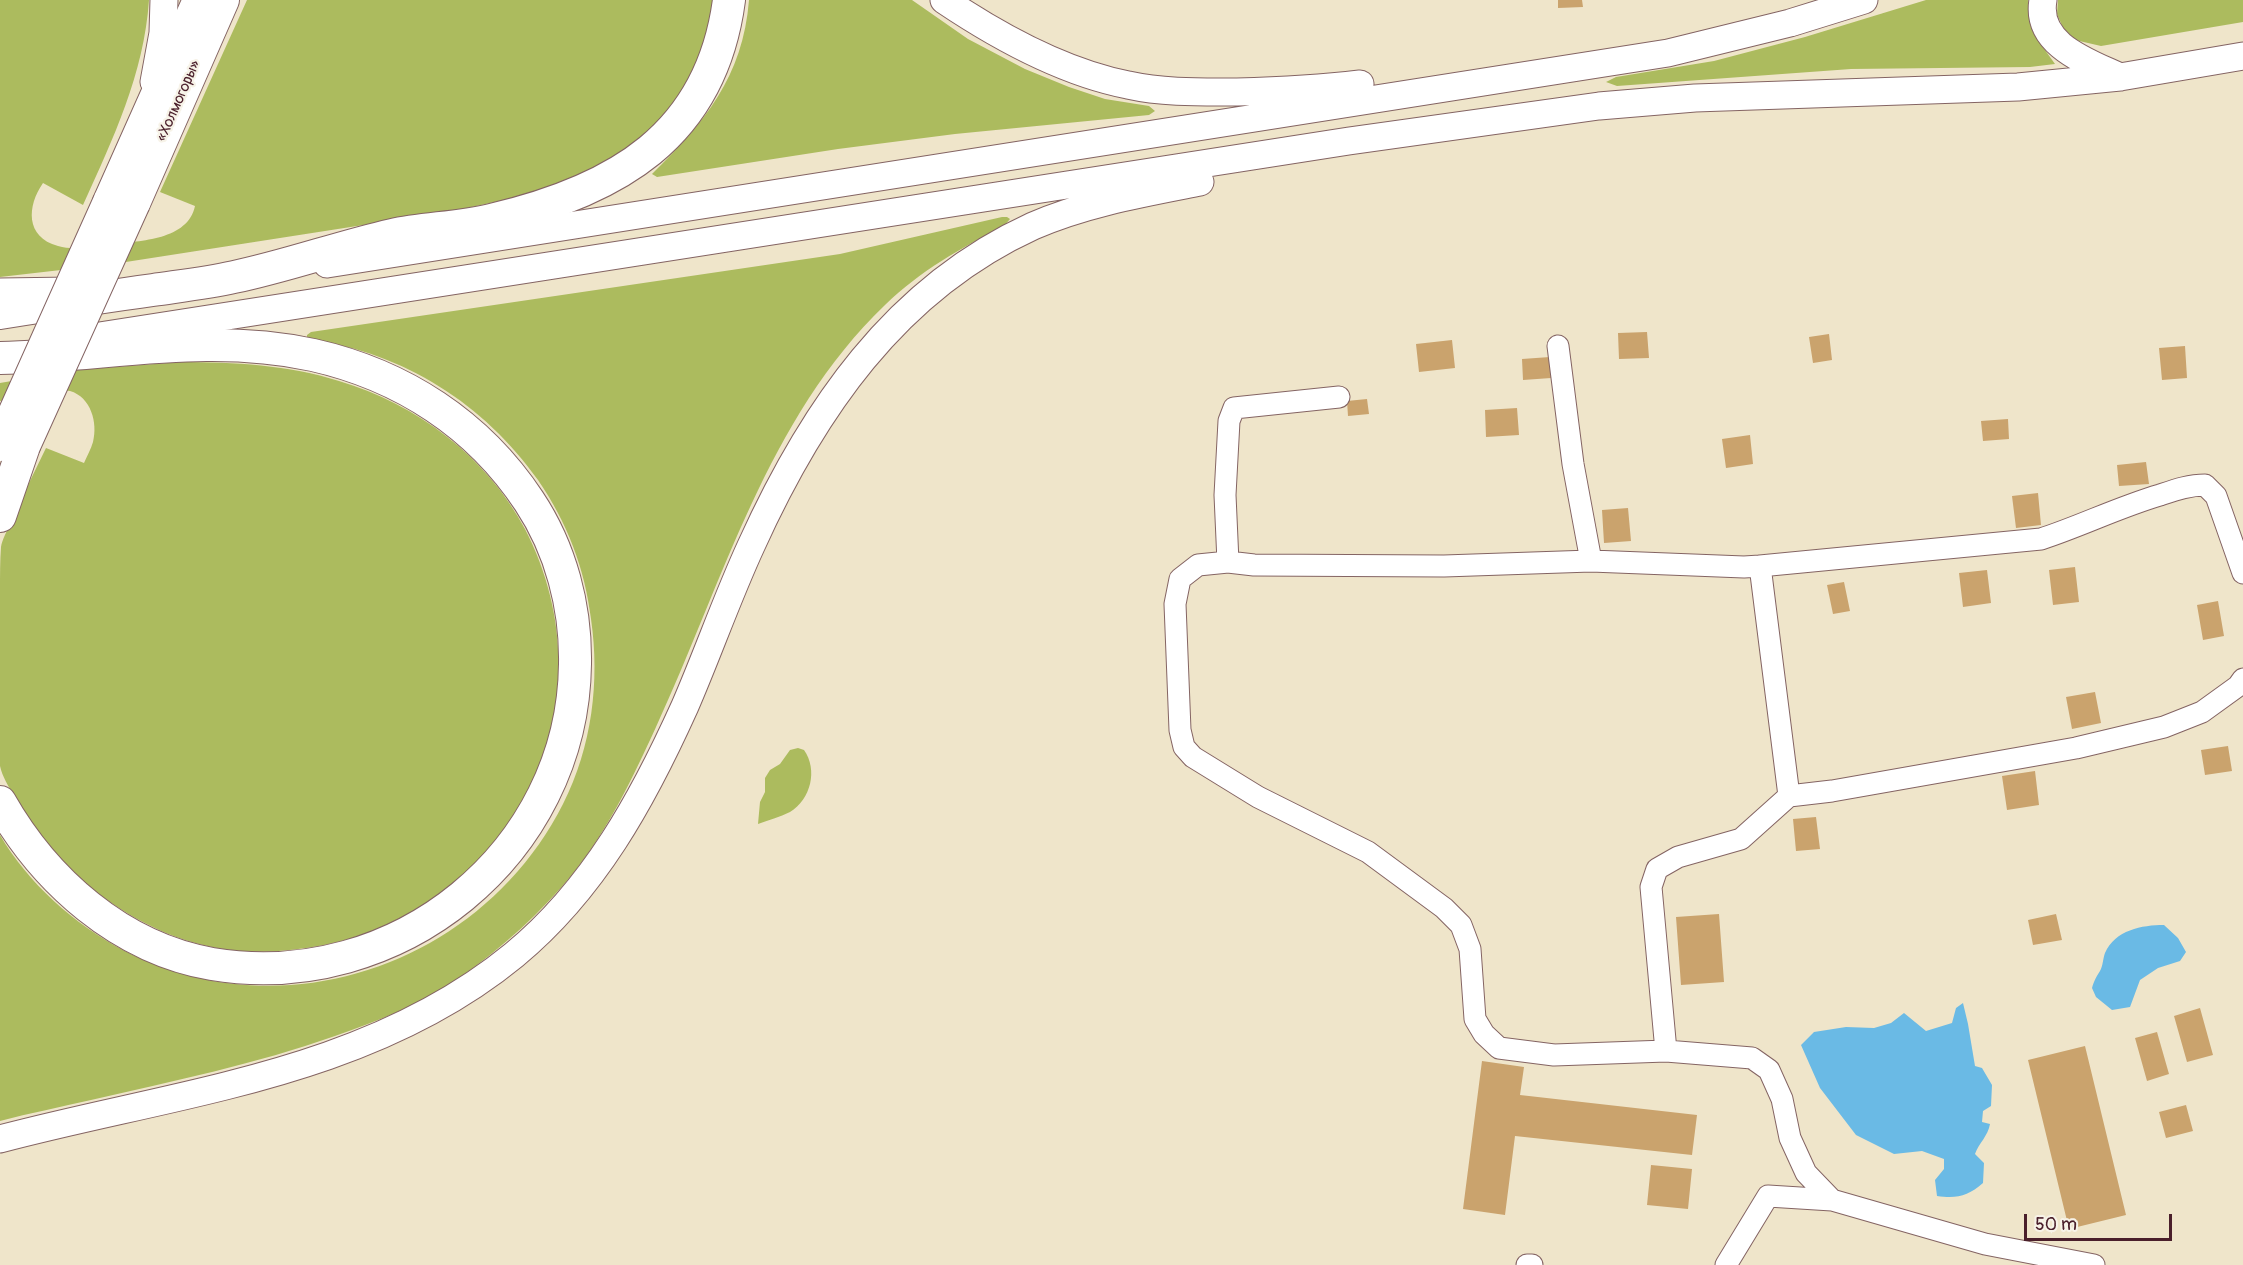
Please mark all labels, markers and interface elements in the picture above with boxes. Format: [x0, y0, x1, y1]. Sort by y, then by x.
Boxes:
street label: «Холмогоры» [153, 58, 205, 144]
scale bar [2027, 1202, 2176, 1240]
text: 50 m [2035, 1213, 2077, 1236]

